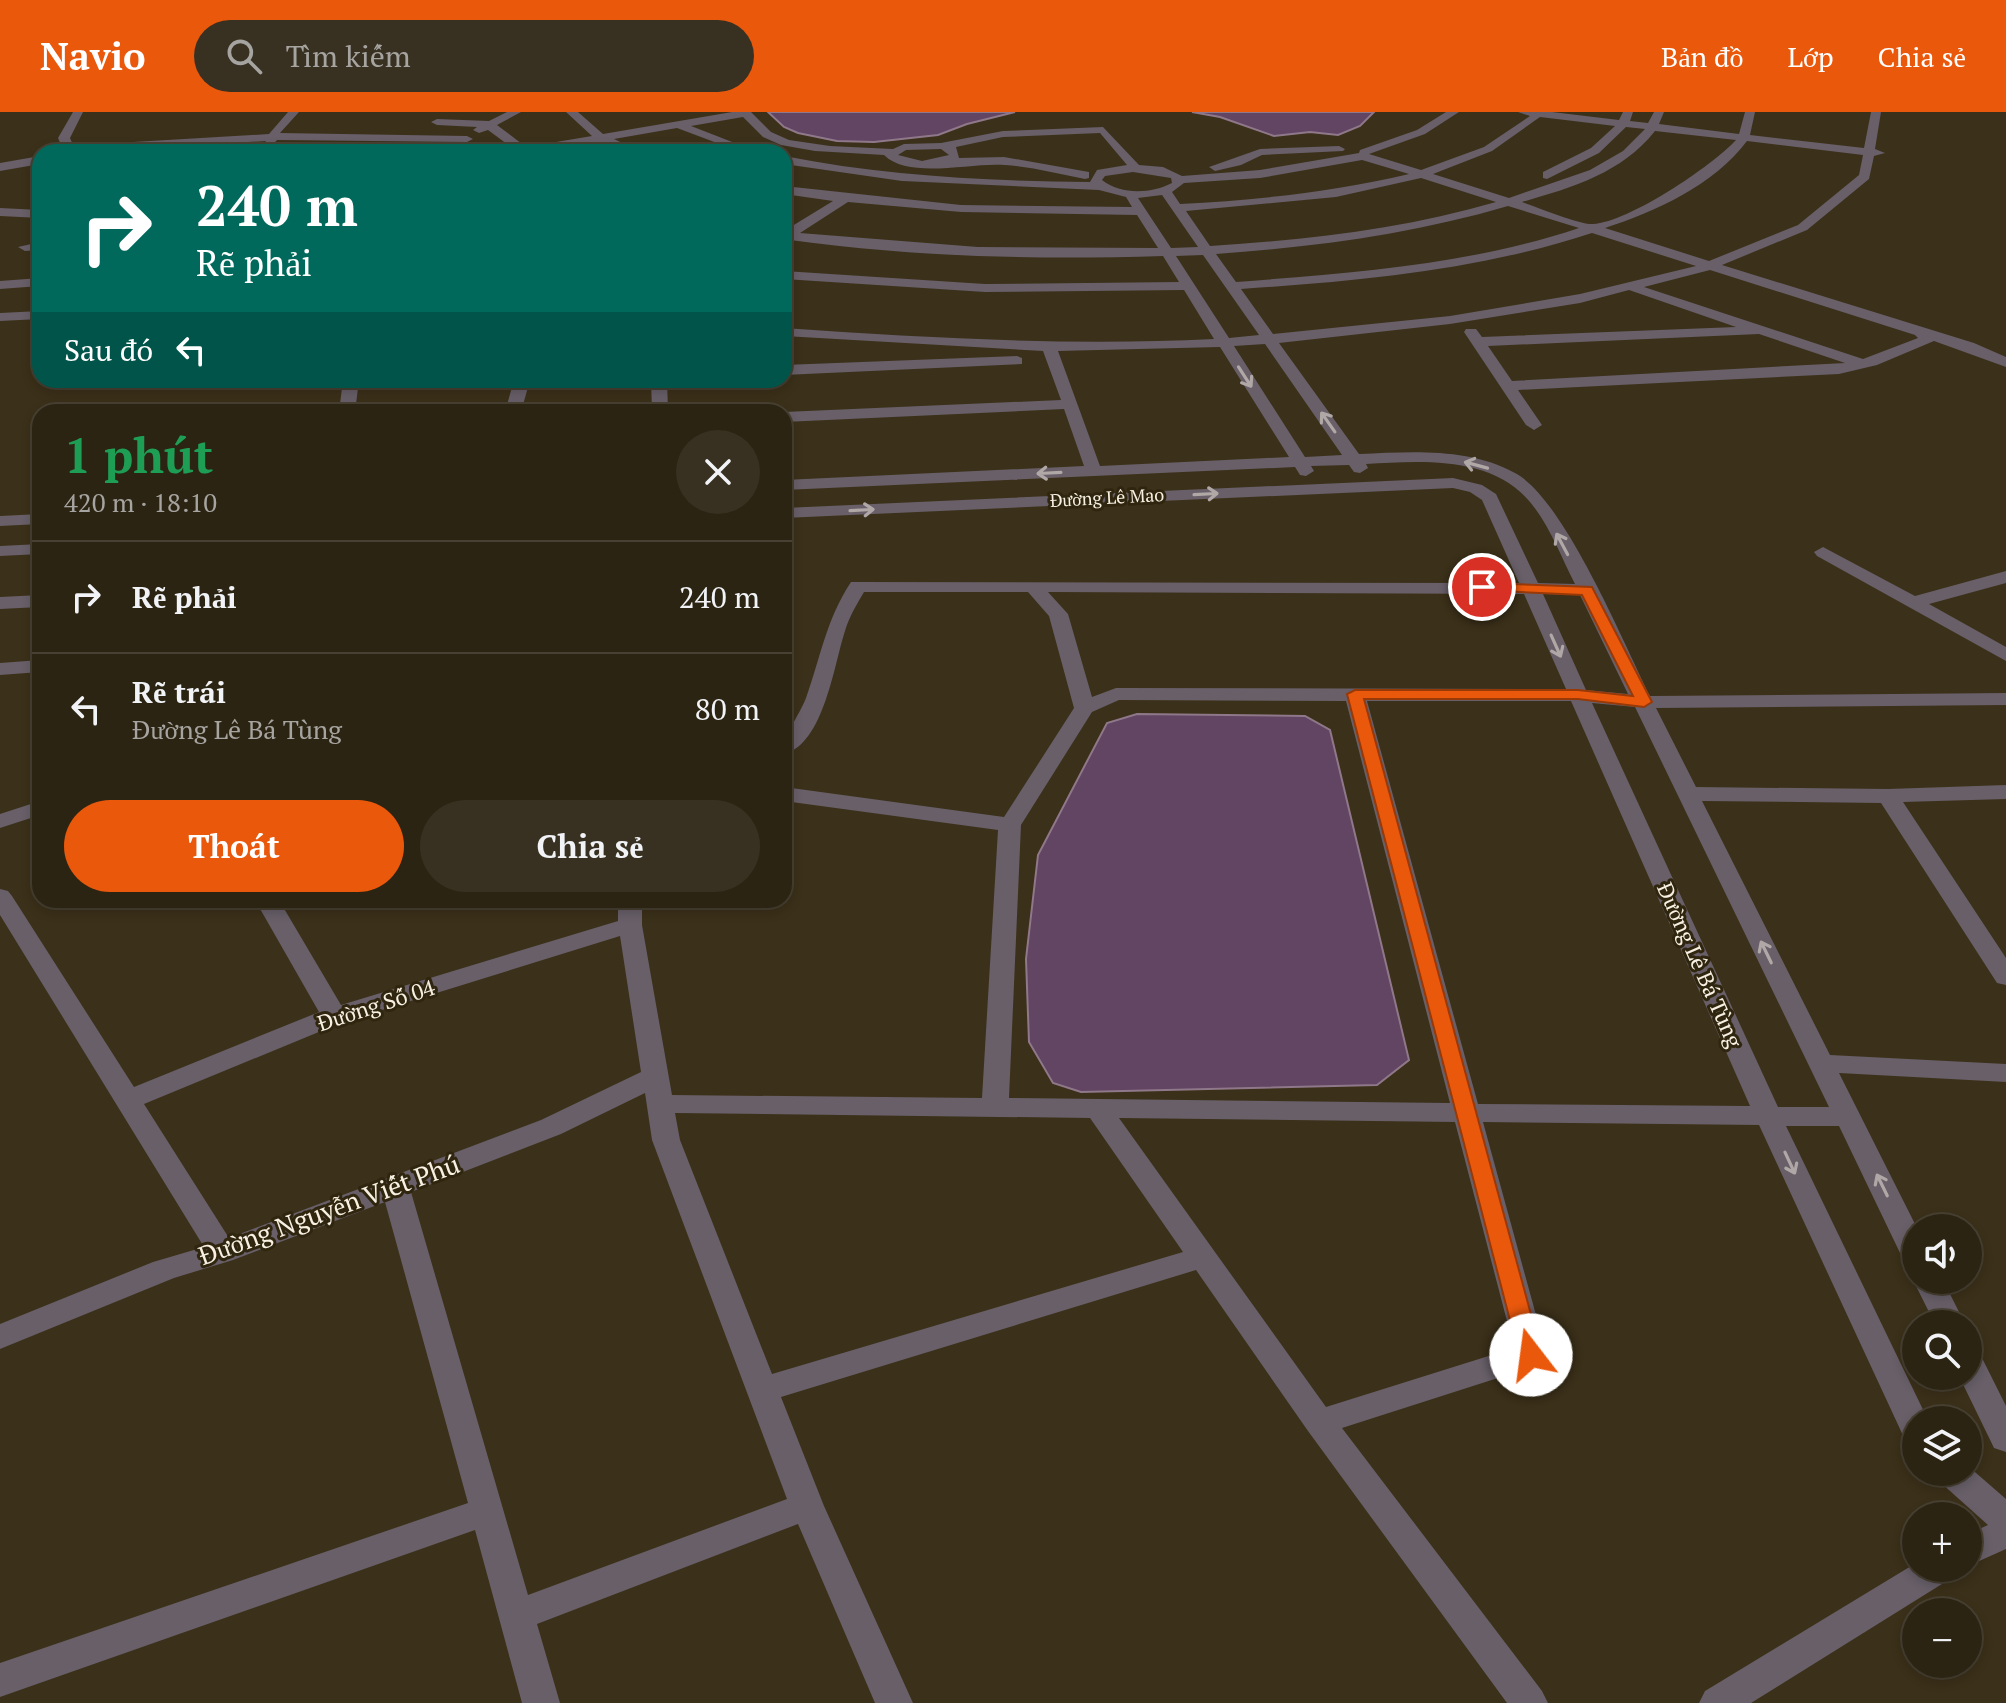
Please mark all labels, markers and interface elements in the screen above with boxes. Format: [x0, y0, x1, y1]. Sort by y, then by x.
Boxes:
search box [194, 20, 754, 92]
text: Navio [40, 31, 146, 81]
icon: search [222, 34, 266, 78]
text: Tìm kiếm [286, 36, 411, 76]
text: Bản đồ [1661, 38, 1744, 75]
text: Lớp [1788, 38, 1834, 75]
text: Chia sẻ [1878, 38, 1966, 75]
text: 240 m [196, 168, 358, 242]
icon: right [64, 176, 168, 280]
text: Rẽ phải [196, 239, 312, 286]
icon: left [169, 328, 213, 372]
text: Sau đó [64, 330, 153, 370]
one-way arrow [1237, 366, 1254, 388]
one-way arrow [1320, 412, 1336, 434]
text: 1 phút [64, 423, 213, 487]
button: close [676, 430, 760, 514]
one-way arrow [1464, 457, 1490, 472]
one-way arrow [1036, 466, 1063, 481]
street label: Đường Lê Mao [1049, 482, 1165, 512]
text: 420 m · 18:10 [64, 485, 217, 519]
one-way arrow [1192, 486, 1219, 501]
one-way arrow [848, 502, 875, 517]
one-way arrow [1554, 533, 1570, 556]
pin [1448, 553, 1516, 621]
icon: arrive [1460, 565, 1504, 609]
icon: right [64, 575, 108, 619]
text: Rẽ phải [132, 577, 237, 617]
text: 240 m [679, 577, 760, 617]
one-way arrow [1550, 633, 1565, 657]
text: Rẽ trái [132, 672, 226, 712]
icon: left [64, 687, 108, 731]
text: 80 m [695, 689, 760, 729]
text: Đường Lê Bá Tùng [132, 712, 342, 746]
button: Thoát [64, 800, 404, 892]
button: Chia sẻ [420, 800, 760, 892]
street label: Đường Lê Bá Tùng [1651, 878, 1750, 1052]
one-way arrow [1758, 941, 1773, 965]
street label: Đường Số 04 [313, 972, 439, 1037]
street label: Đường Nguyễn Viết Phú [193, 1146, 464, 1272]
one-way arrow [1783, 1151, 1798, 1175]
one-way arrow [1874, 1173, 1889, 1197]
map controls [1902, 1214, 1982, 1678]
button: sound [1902, 1214, 1982, 1294]
button: search [1902, 1310, 1982, 1390]
position arrow [1489, 1313, 1573, 1397]
button: layers [1902, 1406, 1982, 1486]
button: + [1902, 1502, 1982, 1582]
button: − [1902, 1598, 1982, 1678]

